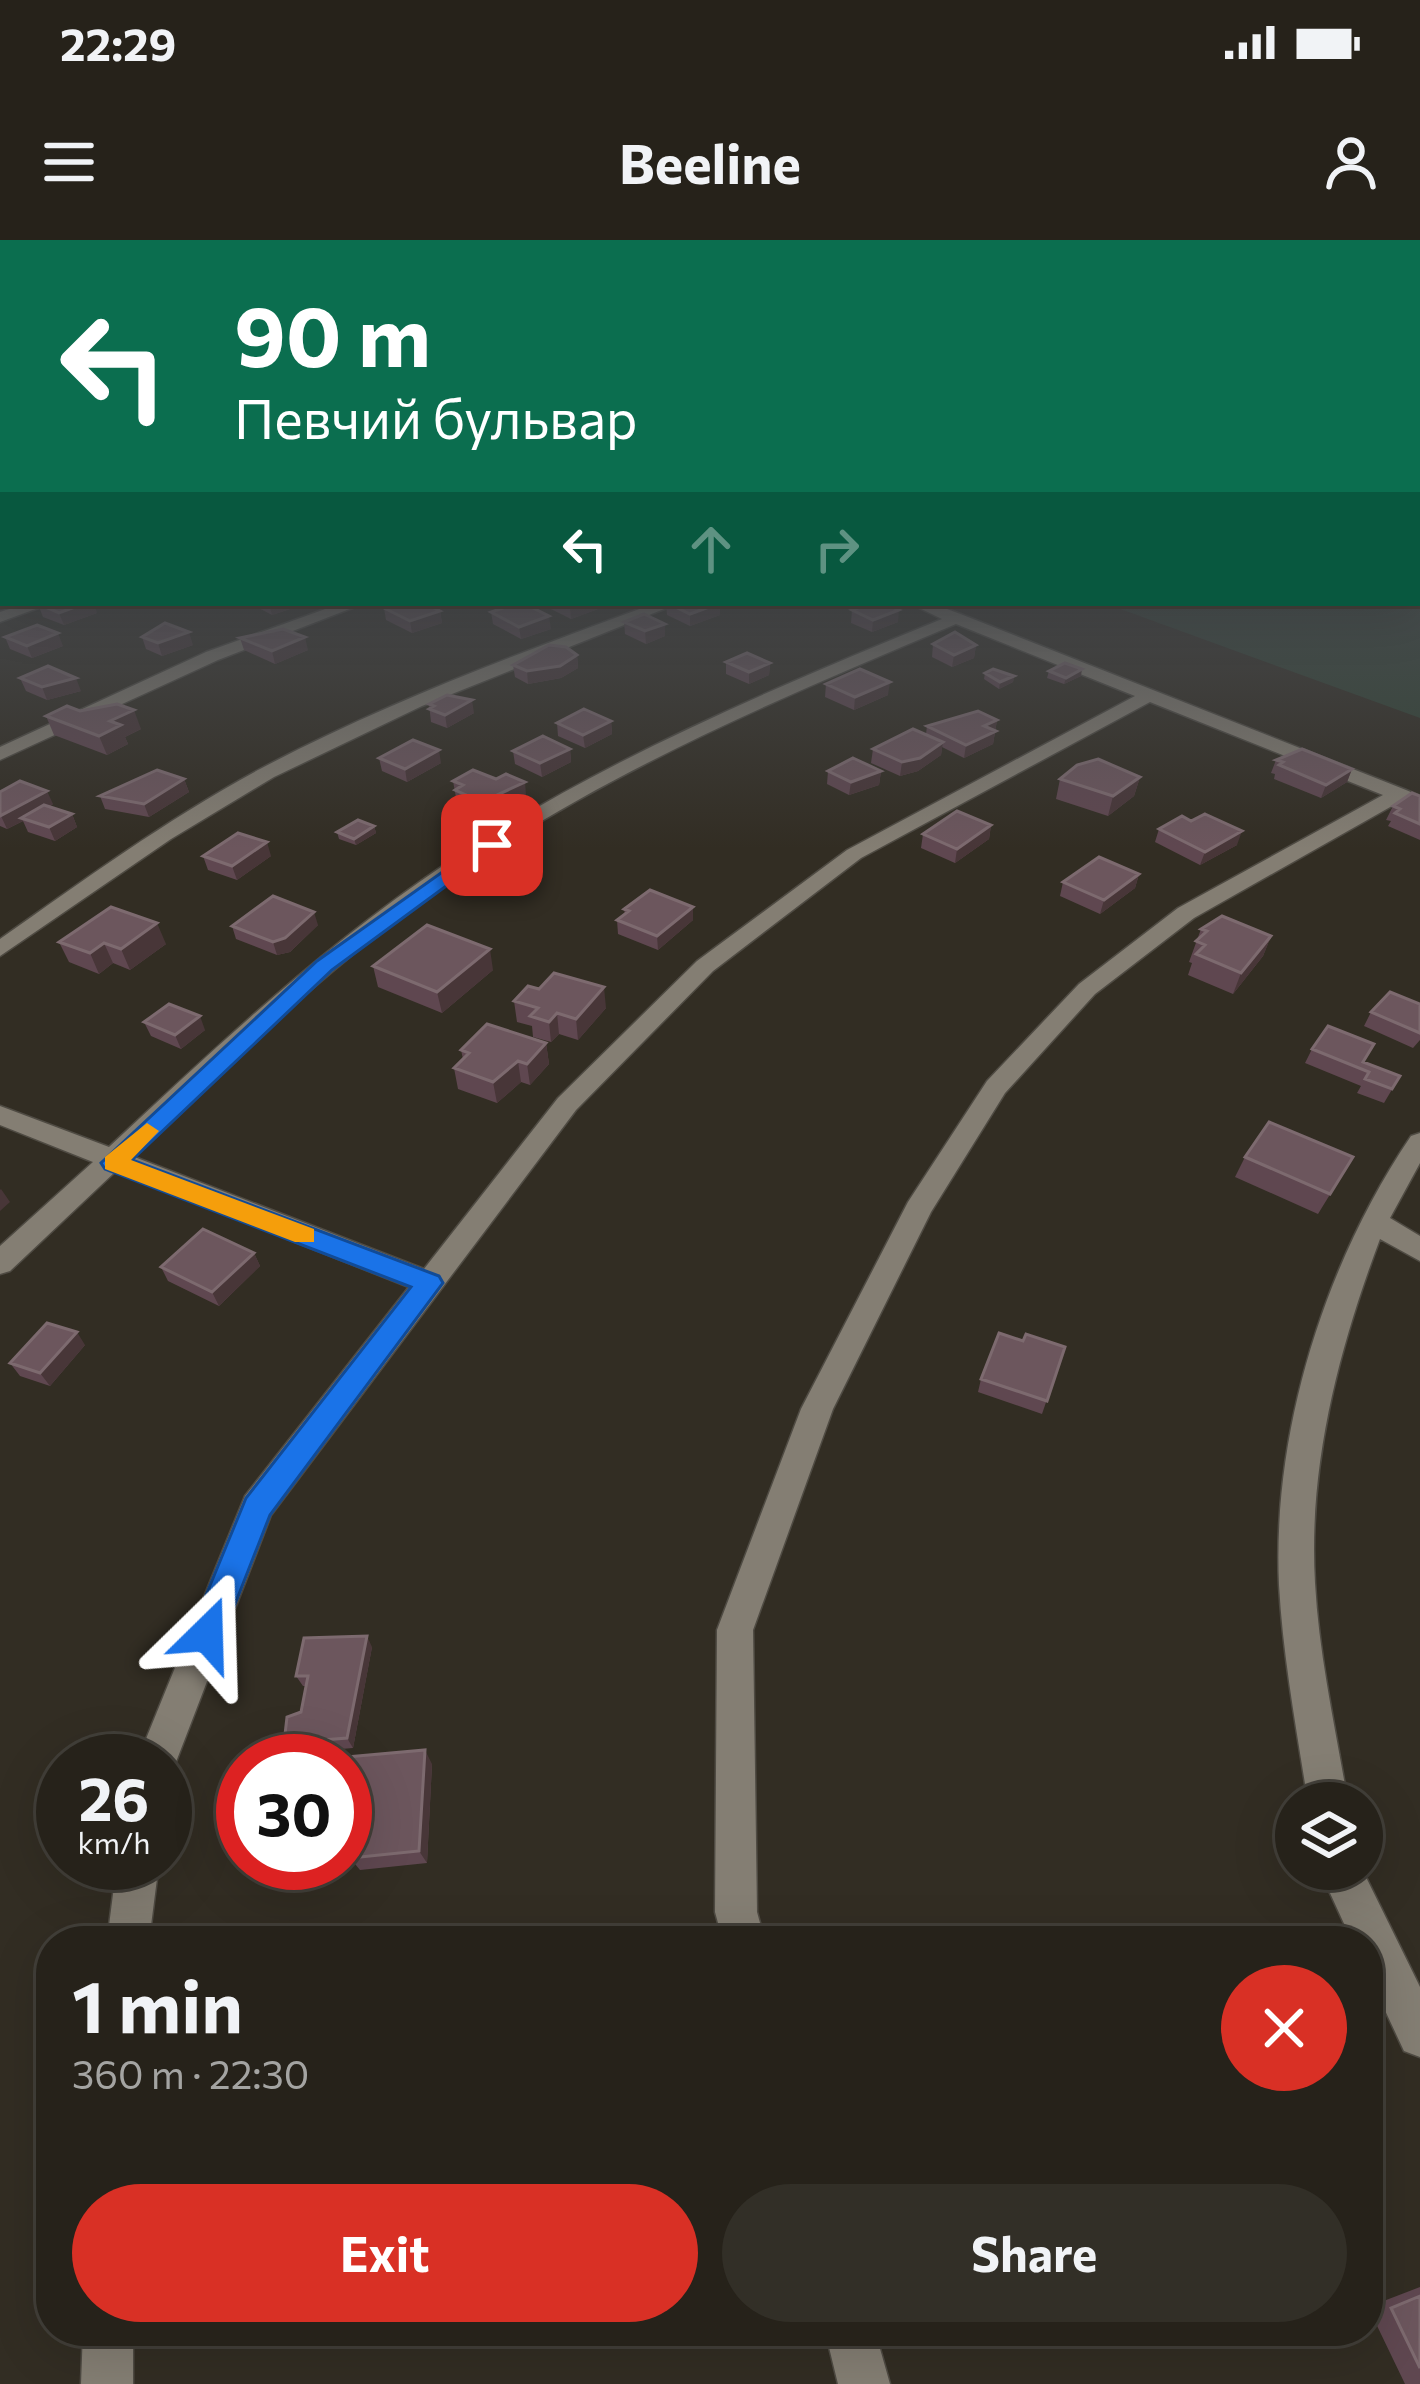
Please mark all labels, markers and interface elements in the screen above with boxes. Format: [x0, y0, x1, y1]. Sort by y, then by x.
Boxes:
text: 22:29 [60, 15, 176, 70]
icon: menu [36, 129, 102, 195]
text: Beeline [619, 129, 801, 195]
icon: person [1318, 129, 1384, 195]
text: 90 m [234, 282, 431, 384]
icon: left [36, 288, 192, 444]
text: Певчий бульвар [234, 384, 638, 450]
icon: left [552, 516, 618, 582]
icon: ahead [678, 516, 744, 582]
icon: right [804, 516, 870, 582]
pin [441, 794, 543, 896]
icon: arrive [459, 812, 525, 878]
position arrow [144, 1571, 270, 1697]
speed limit sign: 30 [216, 1734, 372, 1890]
text: 26 [79, 1760, 149, 1833]
map controls [1275, 1782, 1383, 1890]
button: layers [1275, 1782, 1383, 1890]
text: km/h [78, 1823, 150, 1860]
text: 1 min [72, 1960, 243, 2048]
button: close [1221, 1965, 1347, 2091]
text: 360 m · 22:30 [72, 2049, 309, 2097]
button: Exit [72, 2184, 698, 2322]
button: Share [722, 2184, 1347, 2322]

